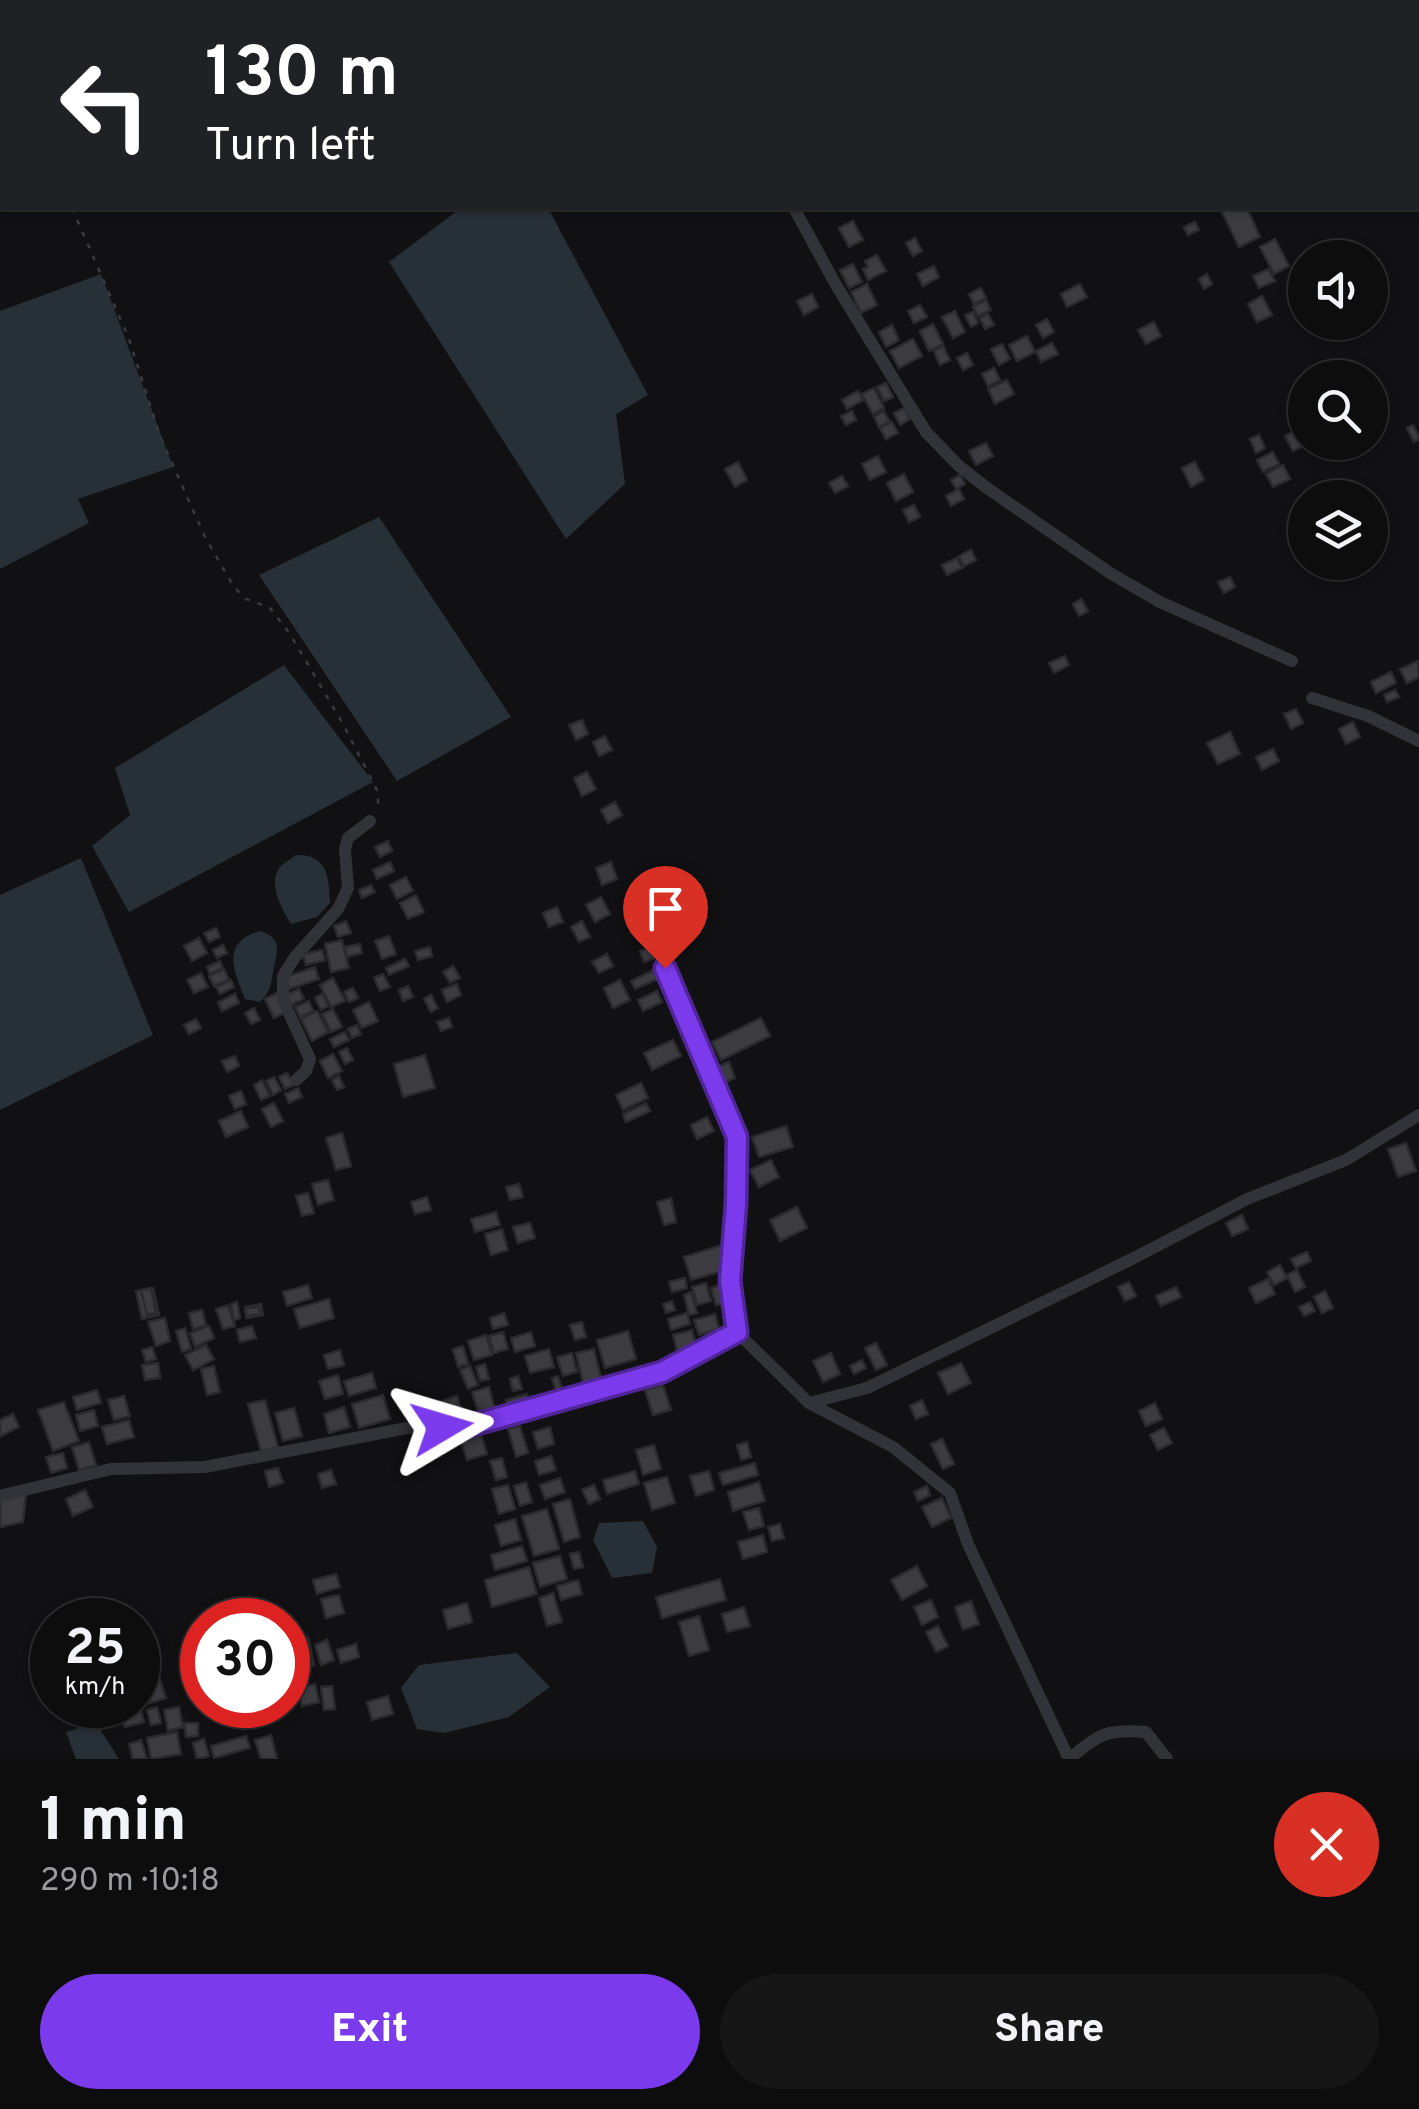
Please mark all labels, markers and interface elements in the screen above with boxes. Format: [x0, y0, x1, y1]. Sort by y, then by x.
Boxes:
text: 130 m [205, 32, 399, 121]
icon: left [40, 40, 170, 170]
text: Turn left [205, 119, 376, 176]
map controls [1288, 240, 1388, 580]
button: sound [1288, 240, 1388, 340]
button: search [1288, 360, 1388, 460]
button: layers [1288, 480, 1388, 580]
pin [623, 866, 708, 969]
icon: arrive [638, 881, 693, 936]
position arrow [390, 1375, 494, 1479]
speed limit sign: 30 [180, 1598, 310, 1728]
text: 25 [64, 1619, 126, 1682]
text: km/h [65, 1672, 125, 1704]
text: 1 min [40, 1786, 187, 1862]
button: close [1274, 1792, 1379, 1897]
text: 290 m · 10:18 [40, 1862, 220, 1902]
button: Exit [40, 1974, 700, 2089]
button: Share [720, 1974, 1379, 2089]

